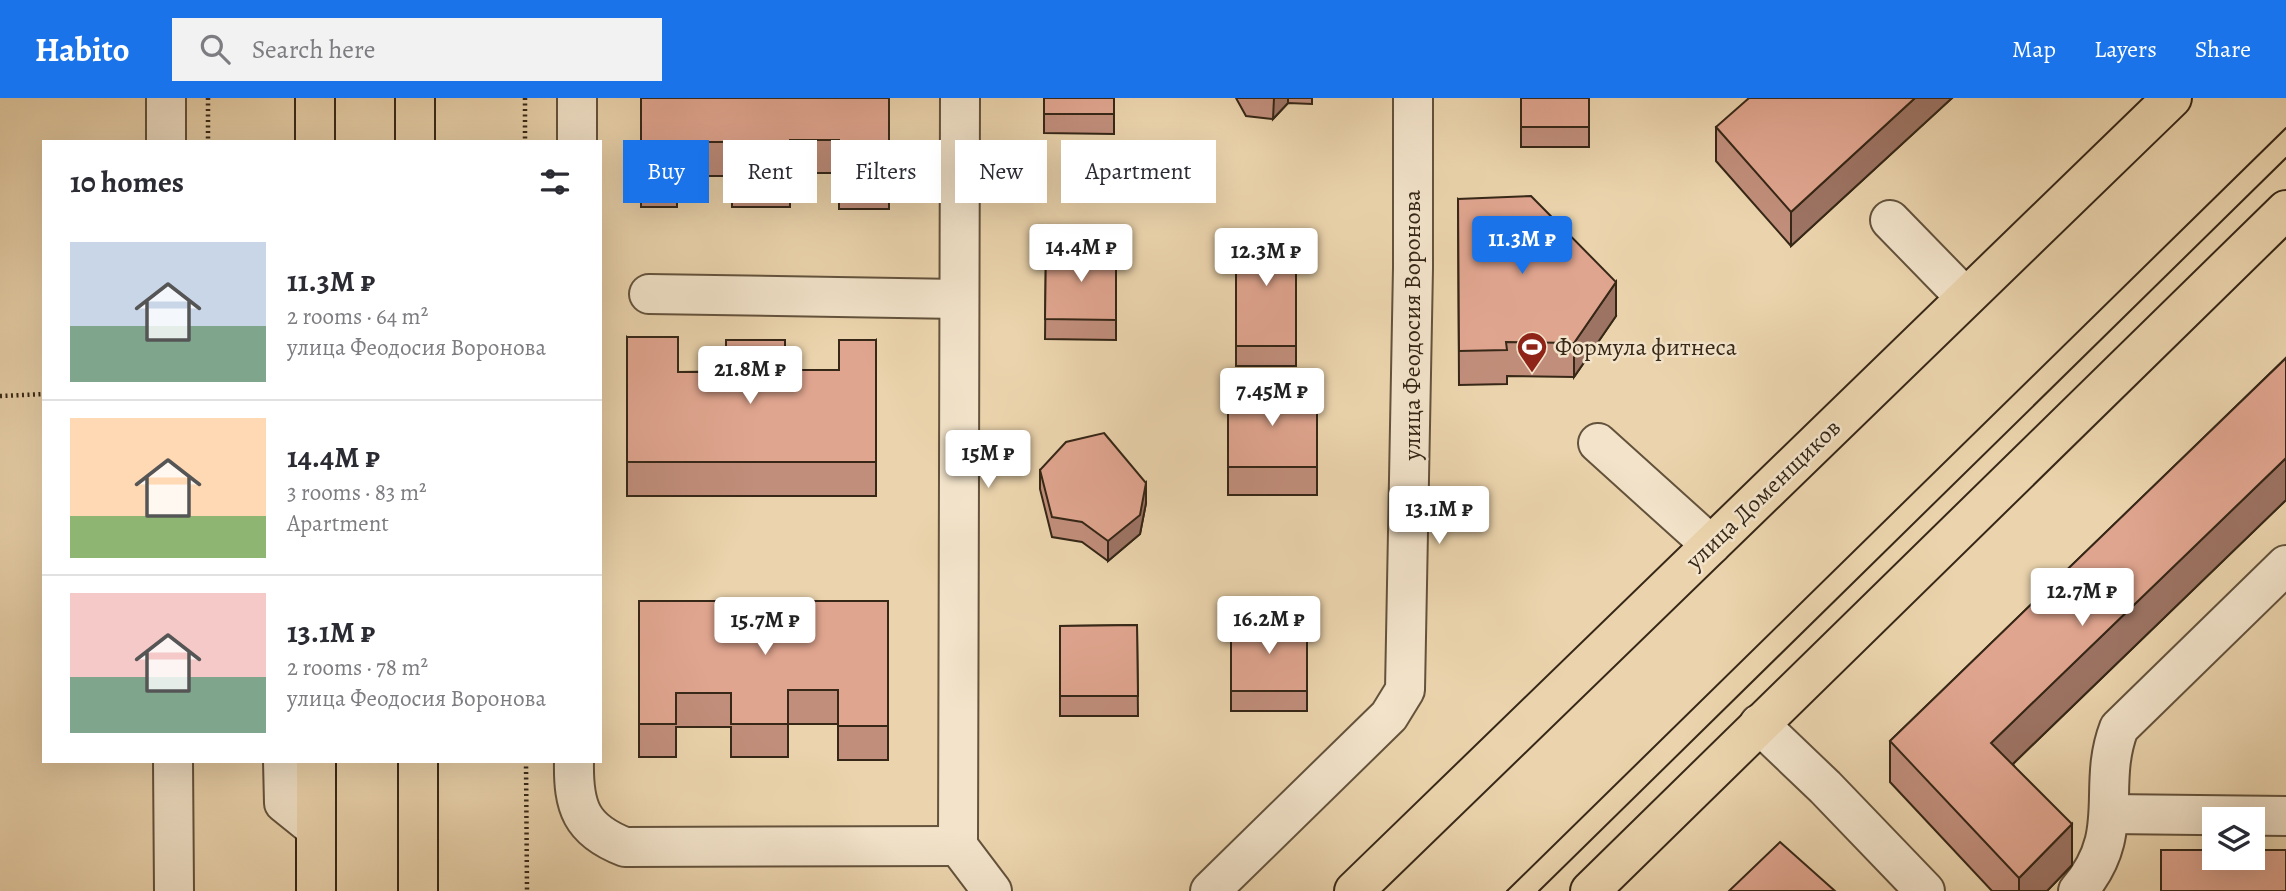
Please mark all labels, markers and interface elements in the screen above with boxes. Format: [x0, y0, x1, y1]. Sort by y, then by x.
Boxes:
search box [172, 18, 662, 81]
text: Habito [35, 27, 130, 72]
icon: search [196, 30, 234, 68]
text: Search here [252, 32, 375, 67]
text: Map [2012, 33, 2056, 65]
text: Layers [2094, 33, 2157, 65]
text: Share [2195, 33, 2251, 65]
chip: Buy [623, 140, 709, 203]
chip: Rent [723, 140, 817, 203]
chip: Filters [831, 140, 941, 203]
chip: New [955, 140, 1047, 203]
chip: Apartment [1061, 140, 1216, 203]
text: 10 homes [70, 162, 184, 202]
icon: filters [536, 163, 574, 201]
street label: улица Феодосия Воронова [1396, 190, 1428, 461]
pin: 11.3M ₽ [1457, 216, 1587, 276]
text: 11.3M ₽ [1488, 223, 1556, 254]
pin: 14.4M ₽ [1016, 225, 1146, 284]
pin: 12.3M ₽ [1201, 228, 1331, 288]
text: 14.4M ₽ [1045, 231, 1117, 262]
text: 12.3M ₽ [1231, 235, 1301, 266]
text: 11.3M ₽ [287, 261, 375, 301]
icon: home [126, 270, 210, 354]
text: 2 rooms · 64 m² [287, 301, 428, 332]
sports icon: Формула фитнеса [1515, 330, 1549, 374]
place label: Формула фитнеса [1555, 331, 1737, 363]
text: улица Феодосия Воронова [287, 332, 546, 363]
pin: 21.8M ₽ [685, 346, 815, 406]
text: 21.8M ₽ [714, 353, 786, 384]
pin: 7.45M ₽ [1207, 368, 1337, 428]
text: 7.45M ₽ [1236, 375, 1308, 406]
street label: улица Доменщиков [1678, 412, 1847, 577]
pin: 15M ₽ [939, 430, 1037, 490]
text: 14.4M ₽ [287, 437, 380, 477]
text: 15M ₽ [961, 437, 1015, 468]
icon: home [126, 446, 210, 530]
text: 3 rooms · 83 m² [287, 477, 427, 508]
pin: 13.1M ₽ [1374, 486, 1504, 546]
text: 13.1M ₽ [1405, 493, 1473, 524]
text: Apartment [287, 508, 389, 539]
pin: 12.7M ₽ [2017, 568, 2147, 628]
text: 12.7M ₽ [2047, 575, 2117, 606]
pin: 16.2M ₽ [1204, 596, 1334, 656]
pin: 15.7M ₽ [700, 598, 830, 657]
text: 16.2M ₽ [1233, 603, 1305, 634]
text: 15.7M ₽ [730, 604, 800, 635]
text: 13.1M ₽ [287, 612, 375, 652]
icon: home [126, 621, 210, 705]
text: 2 rooms · 78 m² [287, 652, 428, 683]
text: улица Феодосия Воронова [287, 683, 546, 714]
map controls [2202, 807, 2265, 870]
button: layers [2202, 807, 2265, 870]

